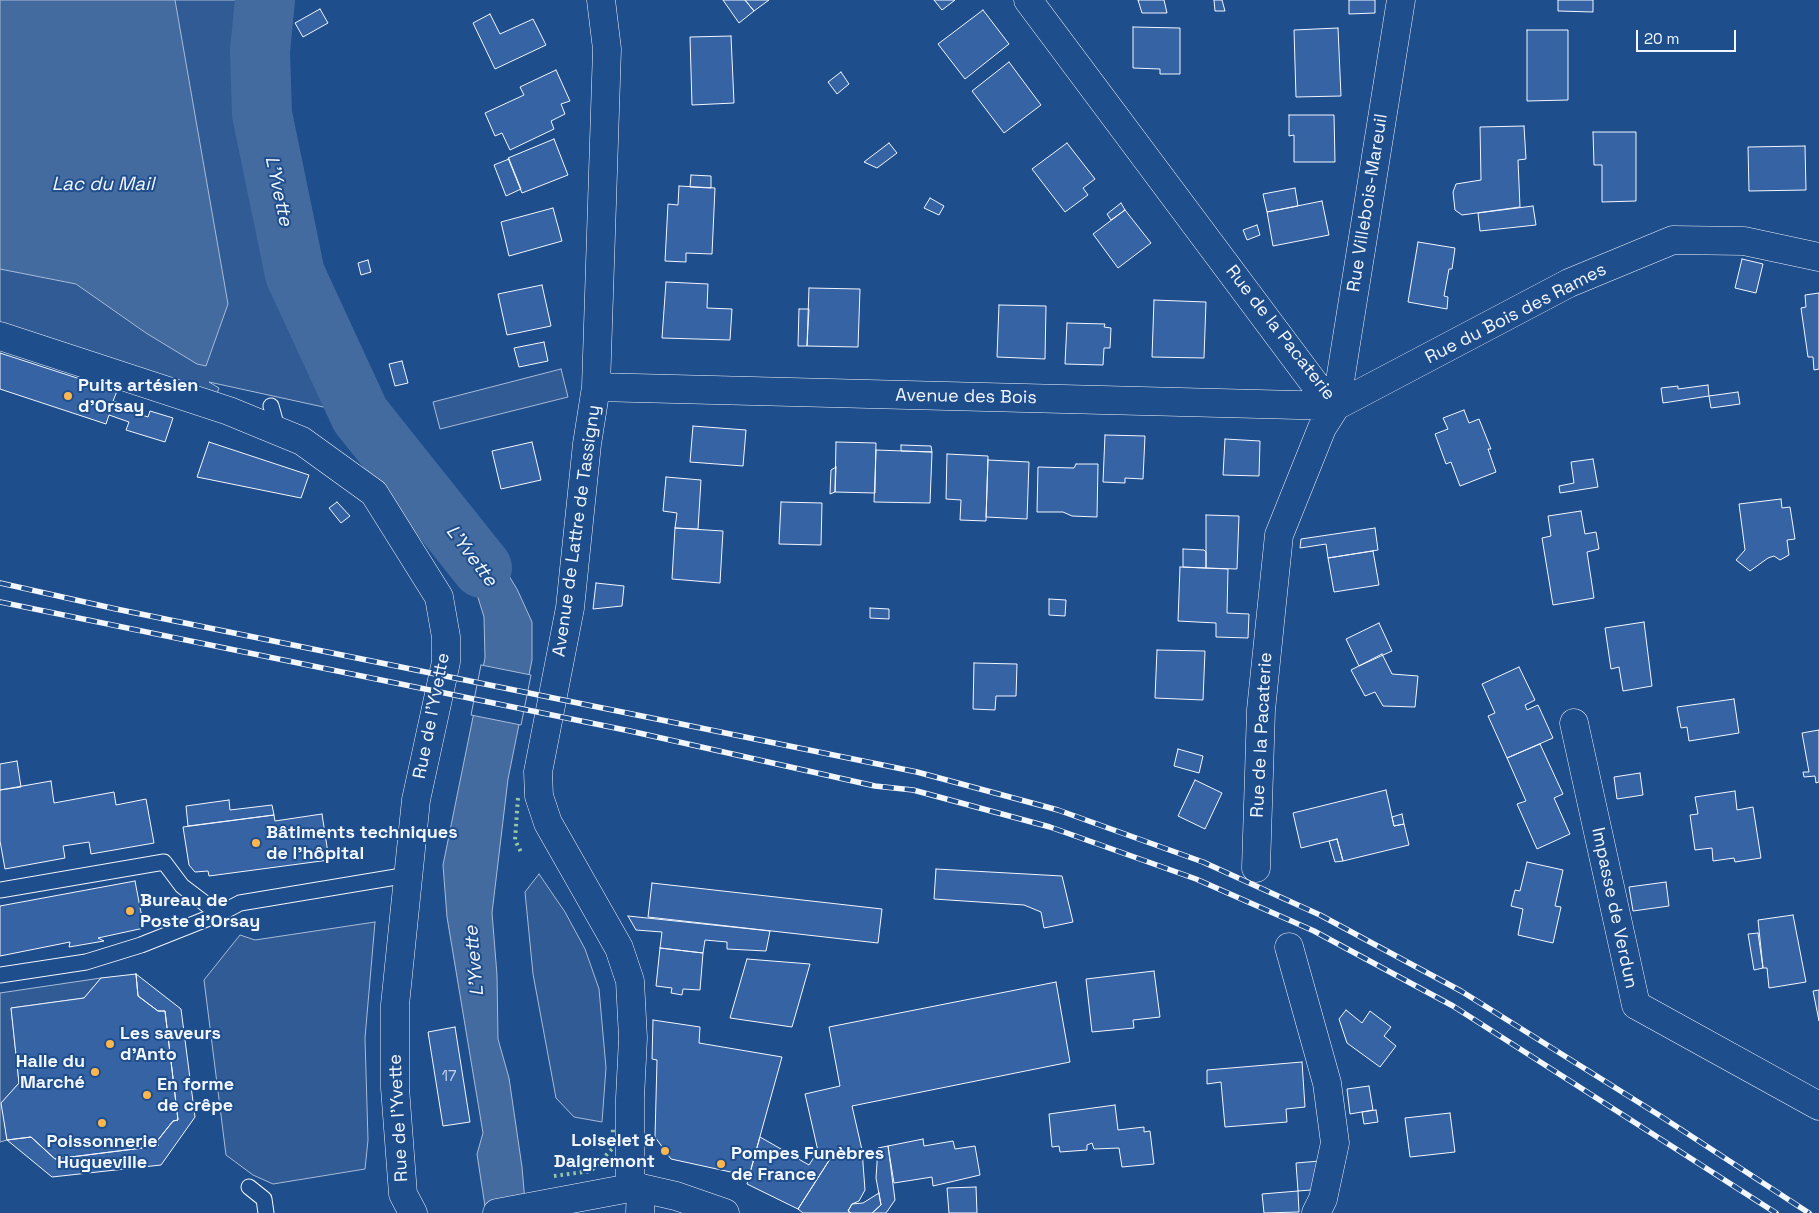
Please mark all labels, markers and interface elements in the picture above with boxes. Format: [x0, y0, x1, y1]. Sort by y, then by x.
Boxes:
scale bar [1639, 20, 1739, 52]
text: 20 m [1644, 29, 1679, 48]
street label: Rue Villebois-Mareuil [1343, 112, 1393, 294]
water label: L'Yvette [259, 154, 297, 228]
water label: Lac du Mail [52, 174, 154, 196]
street label: Rue du Bois des Rames [1422, 259, 1610, 369]
street label: Rue de la Pacaterie [1221, 261, 1339, 405]
place label: Puits artésien d'Orsay [78, 375, 198, 418]
street label: Avenue des Bois [895, 385, 1037, 409]
marker: Puits artésien d'Orsay [62, 390, 74, 402]
street label: Avenue de Lattre de Tassigny [549, 404, 605, 658]
water label: L'Yvette [441, 521, 501, 591]
street label: Rue de l'Yvette [409, 651, 455, 781]
street label: Rue de la Pacaterie [1247, 652, 1277, 818]
place label: Bâtiments techniques de l'hôpital [266, 822, 458, 864]
street label: Impasse de Verdun [1586, 825, 1642, 991]
marker: Bâtiments techniques de l'hôpital [250, 837, 262, 849]
place label: Bureau de Poste d'Orsay [140, 890, 260, 932]
marker: Bureau de Poste d'Orsay [124, 905, 136, 917]
water label: L'Yvette [461, 925, 489, 997]
place label: Les saveurs d'Anto [120, 1023, 221, 1066]
marker: Les saveurs d'Anto [104, 1038, 116, 1050]
place label: Halle du Marché [16, 1051, 85, 1094]
street label: Rue de l'Yvette [385, 1053, 413, 1183]
marker: Halle du Marché [89, 1066, 101, 1078]
house number: 17 [442, 1068, 456, 1086]
place label: En forme de crêpe [157, 1074, 234, 1116]
marker: En forme de crêpe [141, 1089, 153, 1101]
marker: Poissonnerie Hugueville [96, 1117, 108, 1129]
place label: Loiselet & Daigremont [554, 1130, 655, 1172]
place label: Poissonnerie Hugueville [46, 1131, 158, 1174]
place label: Pompes Funèbres de France [731, 1143, 884, 1186]
marker: Loiselet & Daigremont [659, 1145, 671, 1157]
marker: Pompes Funèbres de France [715, 1158, 727, 1170]

